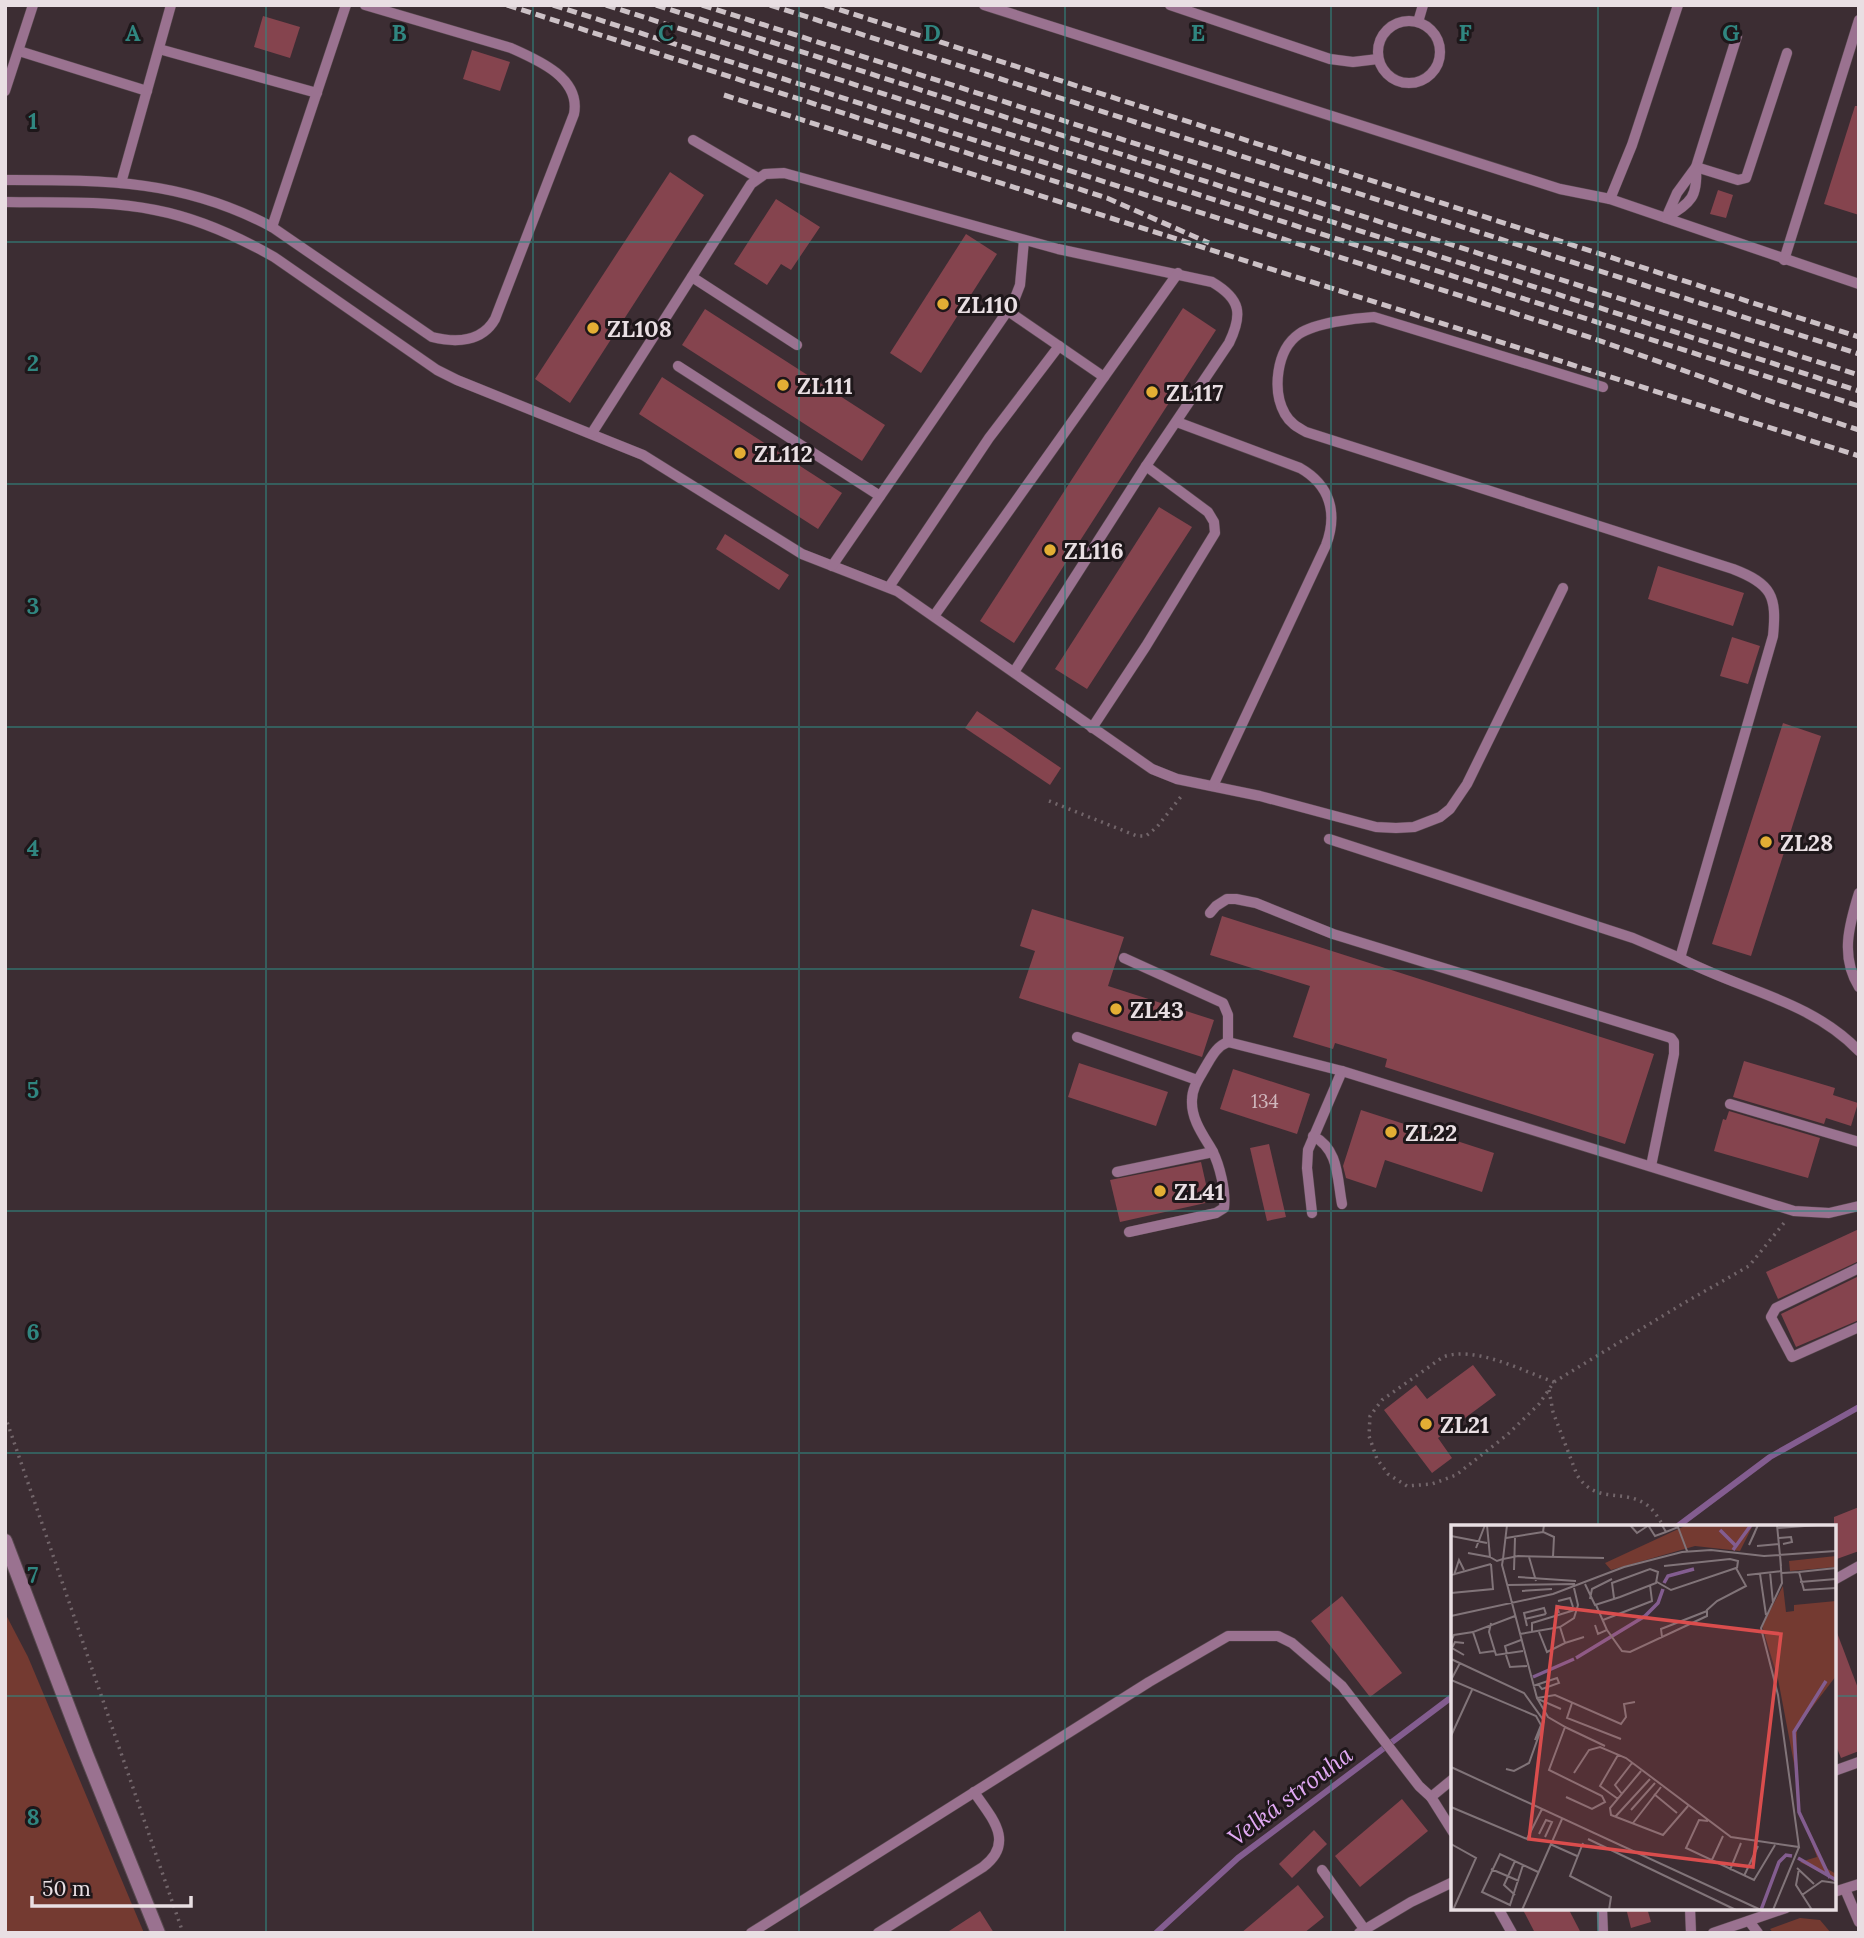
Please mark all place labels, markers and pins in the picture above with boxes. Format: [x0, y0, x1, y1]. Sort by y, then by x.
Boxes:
place label: ZL110 [957, 290, 1018, 319]
marker: ZL110 [935, 296, 951, 312]
place label: ZL108 [607, 314, 672, 343]
marker: ZL108 [585, 320, 601, 336]
place label: ZL111 [797, 371, 853, 400]
marker: ZL111 [775, 377, 791, 393]
place label: ZL117 [1166, 378, 1223, 407]
marker: ZL117 [1144, 384, 1160, 400]
place label: ZL112 [754, 439, 813, 468]
marker: ZL112 [732, 445, 748, 461]
place label: ZL116 [1064, 536, 1124, 565]
marker: ZL116 [1042, 542, 1058, 558]
place label: ZL28 [1780, 828, 1833, 857]
marker: ZL28 [1758, 834, 1774, 850]
place label: ZL43 [1130, 995, 1184, 1024]
marker: ZL43 [1108, 1001, 1124, 1017]
place label: ZL22 [1405, 1118, 1457, 1147]
marker: ZL22 [1383, 1124, 1399, 1140]
place label: ZL41 [1174, 1177, 1224, 1206]
marker: ZL41 [1152, 1183, 1168, 1199]
place label: ZL21 [1440, 1410, 1489, 1439]
marker: ZL21 [1418, 1416, 1434, 1432]

